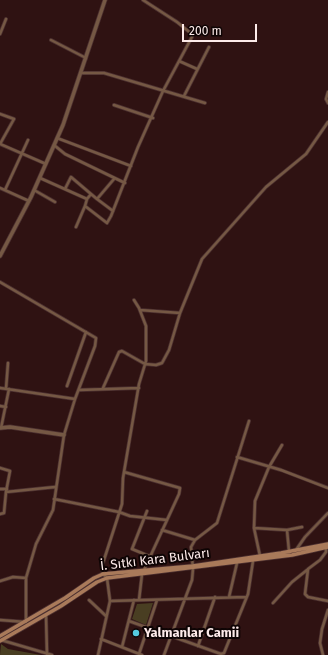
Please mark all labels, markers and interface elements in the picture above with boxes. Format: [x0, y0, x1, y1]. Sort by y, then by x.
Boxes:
scale bar [184, 16, 259, 42]
text: 200 m [189, 24, 222, 38]
street label: İ. Sıtkı Kara Bulvarı [99, 546, 211, 574]
place label: Yalmanlar Camii [144, 625, 239, 641]
marker: Yalmanlar Camii [131, 628, 141, 638]

